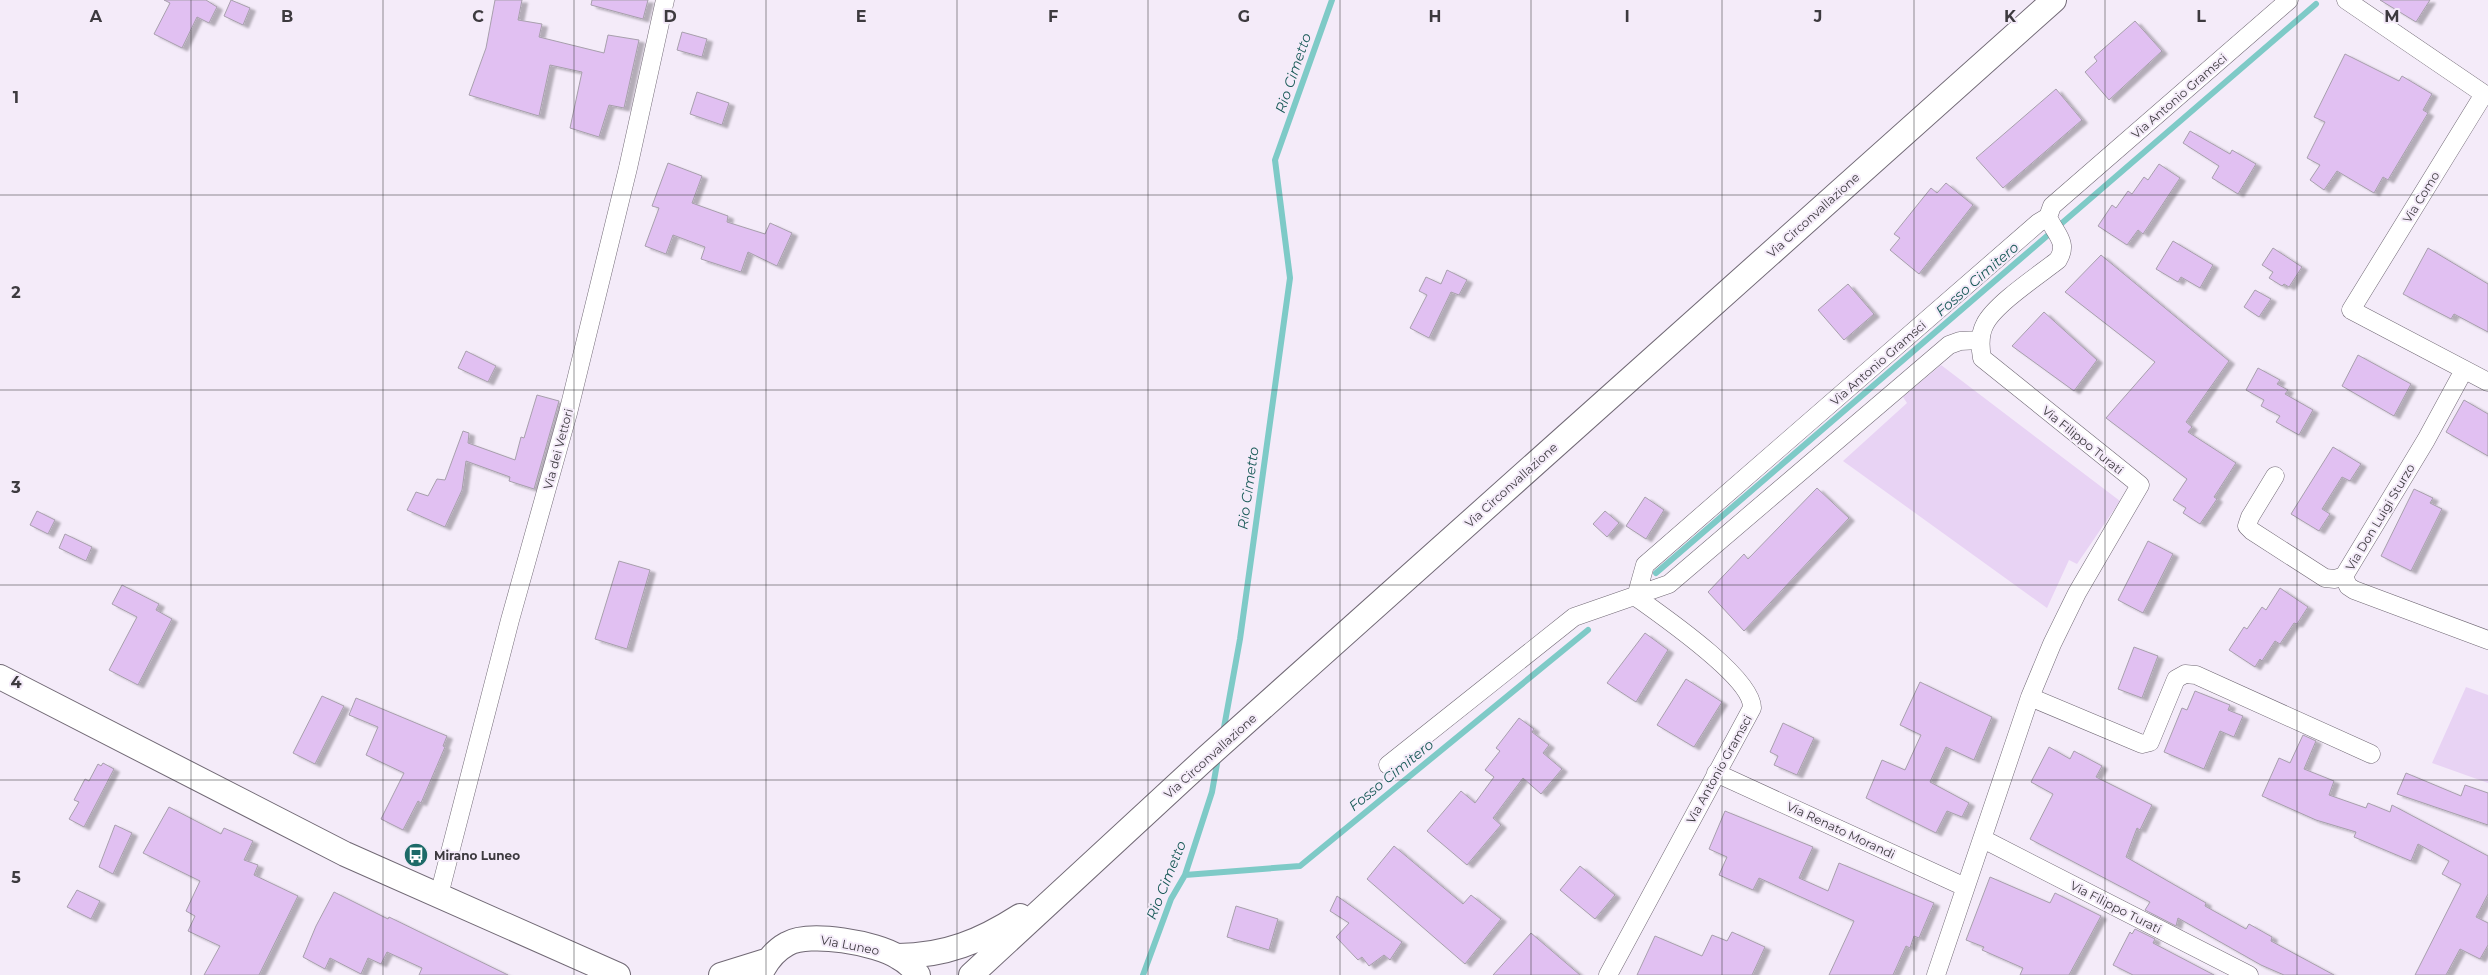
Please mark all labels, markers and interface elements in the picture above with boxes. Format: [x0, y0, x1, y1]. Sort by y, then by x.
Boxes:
text: A [89, 7, 103, 26]
text: B [281, 7, 293, 26]
text: C [472, 7, 484, 26]
text: D [663, 7, 677, 26]
text: E [856, 7, 866, 26]
text: F [1048, 7, 1058, 26]
text: G [1238, 7, 1250, 26]
text: H [1429, 7, 1441, 26]
text: I [1624, 7, 1630, 26]
text: J [1813, 7, 1822, 26]
text: K [2004, 7, 2017, 26]
text: L [2196, 7, 2206, 26]
text: M [2384, 7, 2400, 26]
water label: Rio Cimetto [1271, 31, 1315, 115]
street label: Via Antonio Gramsci [2128, 50, 2230, 142]
text: 1 [13, 88, 19, 107]
street label: Via Como [2399, 169, 2443, 225]
street label: Via Circonvallazione [1764, 170, 1862, 260]
water label: Fosso Cimitero [1932, 238, 2022, 320]
text: 2 [11, 283, 21, 302]
street label: Via Antonio Gramsci [1827, 317, 1929, 409]
street label: Via Filippo Turati [2039, 403, 2127, 477]
street label: Via dei Vettori [540, 407, 576, 491]
street label: Via Circonvallazione [1462, 440, 1560, 530]
water label: Rio Cimetto [1233, 445, 1263, 530]
street label: Via Don Luigi Sturzo [2342, 461, 2418, 573]
text: 3 [10, 478, 21, 497]
text: 4 [10, 673, 22, 692]
street label: Via Circonvallazione [1161, 711, 1259, 801]
street label: Via Antonio Gramsci [1683, 712, 1755, 826]
water label: Fosso Cimitero [1345, 735, 1437, 815]
street label: Via Renato Morandi [1784, 798, 1898, 862]
water label: Rio Cimetto [1142, 838, 1190, 922]
bus stop icon: Mirano Luneo [403, 842, 429, 868]
place label: Mirano Luneo [434, 848, 520, 863]
text: 5 [11, 868, 21, 887]
street label: Via Filippo Turati [2068, 878, 2164, 936]
street label: Via Luneo [819, 932, 881, 958]

